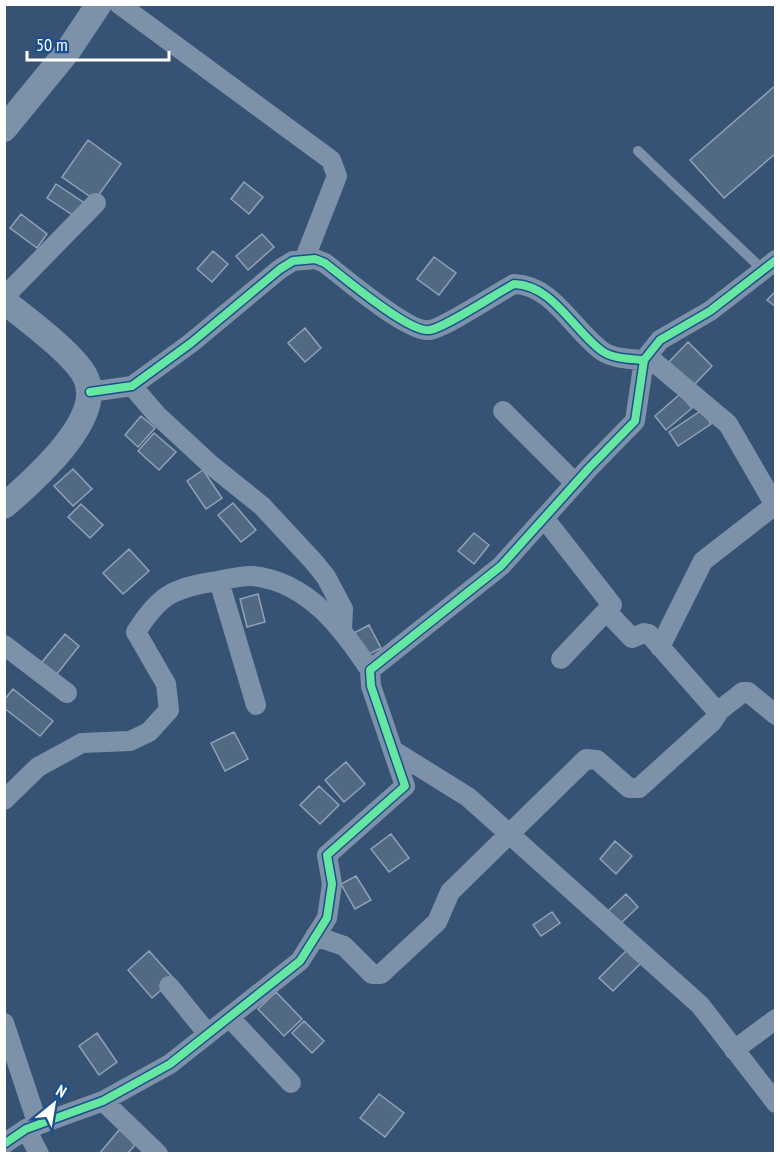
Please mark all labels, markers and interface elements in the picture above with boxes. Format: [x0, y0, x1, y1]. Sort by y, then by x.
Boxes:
scale bar [27, 24, 170, 62]
text: 50 m [36, 33, 68, 56]
north arrow [24, 1074, 84, 1134]
text: N [53, 1080, 70, 1102]

